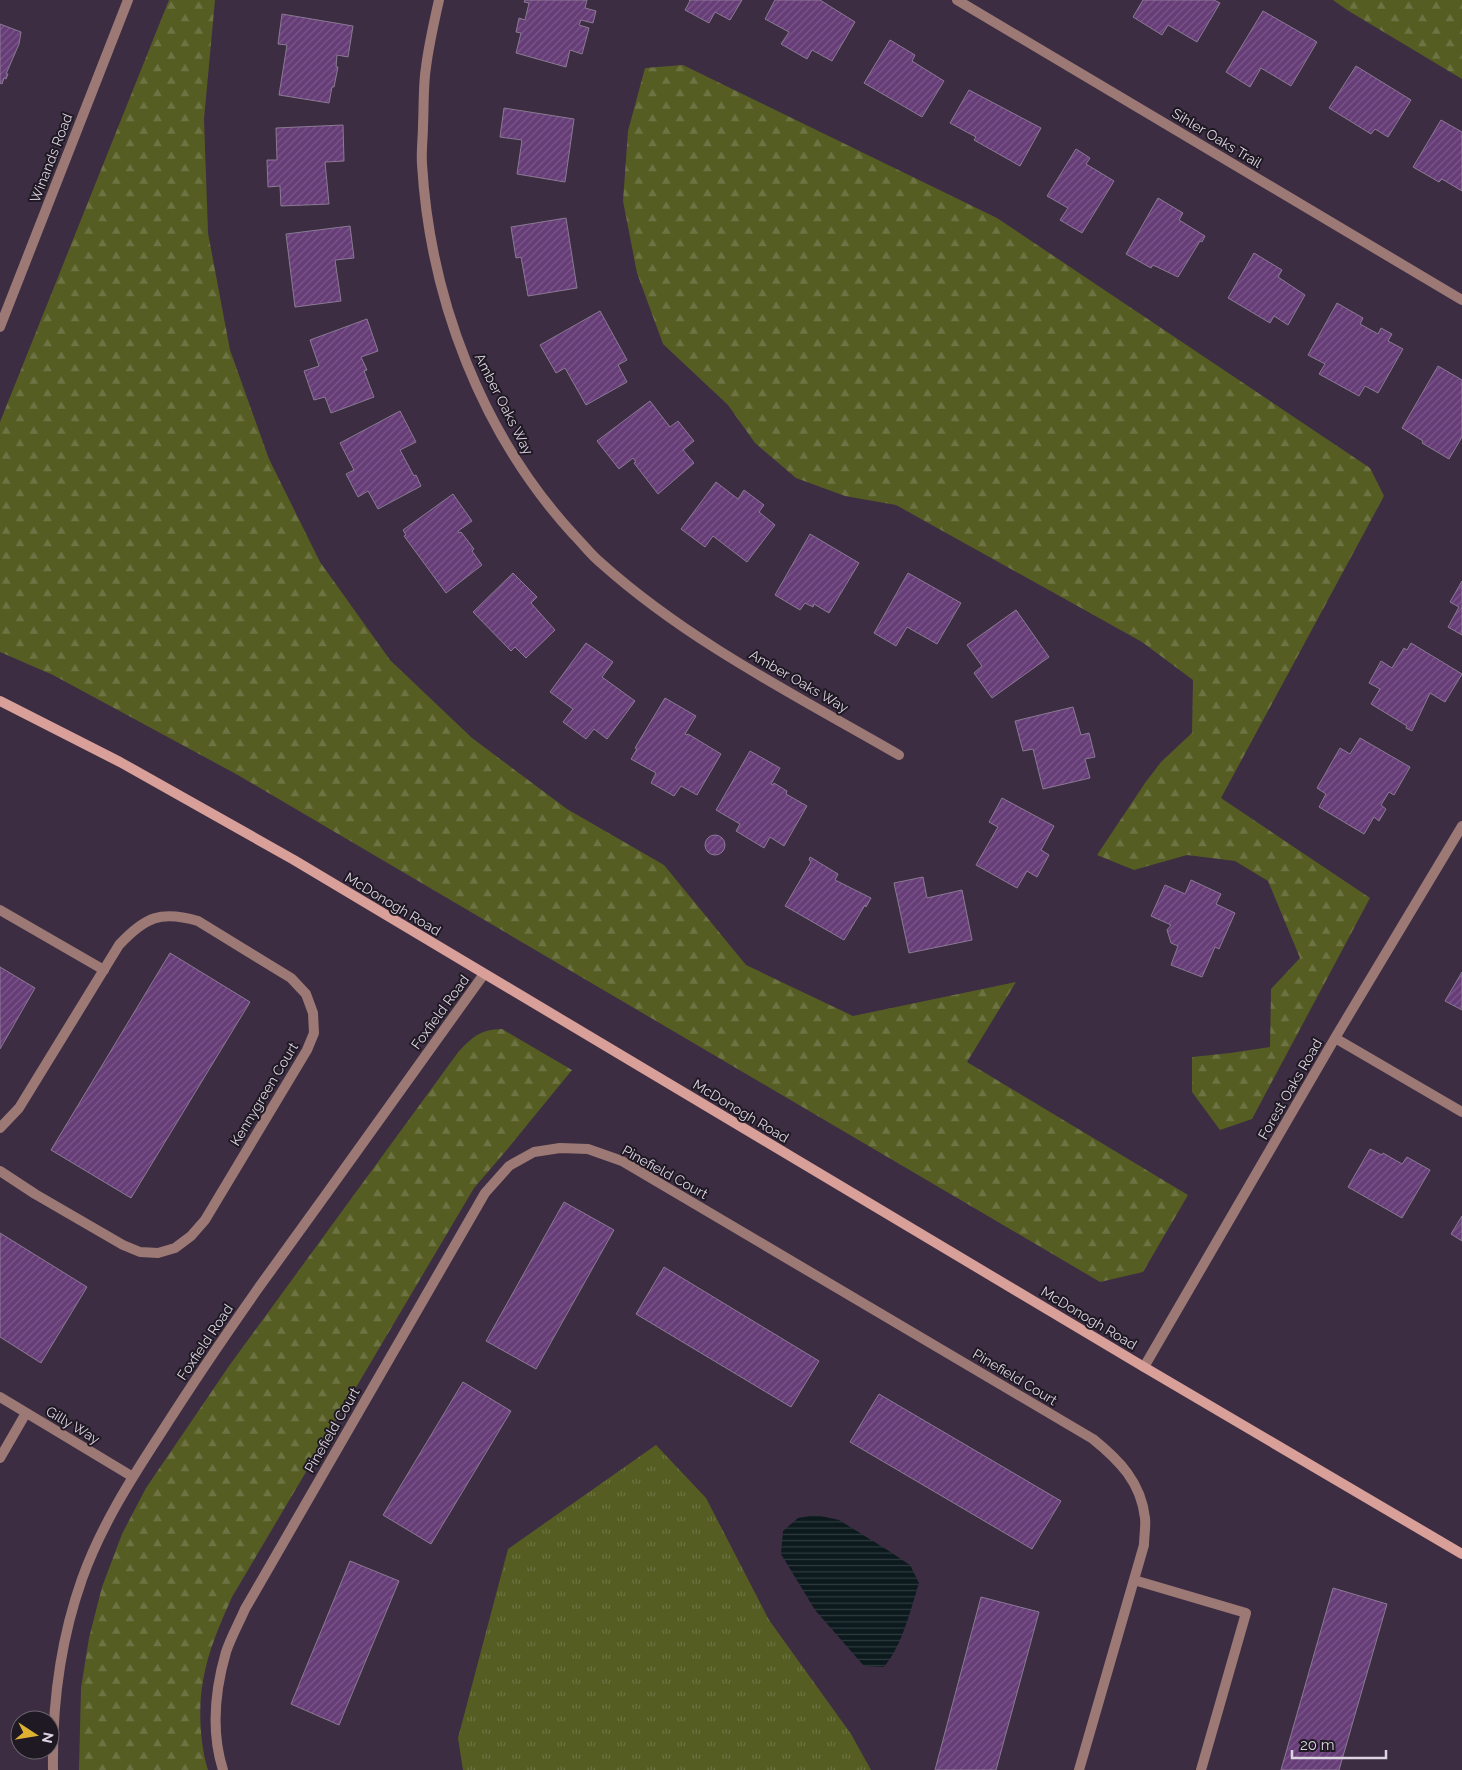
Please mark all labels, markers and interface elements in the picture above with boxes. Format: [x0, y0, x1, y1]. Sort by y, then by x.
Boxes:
street label: Sihler Oaks Trail [1169, 105, 1265, 171]
street label: Winands Road [27, 111, 75, 205]
street label: Amber Oaks Way [472, 351, 537, 458]
street label: Amber Oaks Way [747, 646, 852, 716]
street label: McDonogh Road [342, 869, 444, 939]
street label: Foxfield Road [408, 972, 472, 1052]
street label: Forest Oaks Road [1255, 1036, 1325, 1142]
street label: Kennygreen Court [227, 1039, 301, 1149]
street label: McDonogh Road [690, 1076, 792, 1146]
street label: Pinefield Court [619, 1142, 711, 1202]
street label: McDonogh Road [1038, 1283, 1140, 1353]
street label: Foxfield Road [174, 1301, 236, 1383]
street label: Pinefield Court [970, 1346, 1060, 1409]
street label: Pinefield Court [301, 1384, 363, 1475]
street label: Gilly Way [43, 1403, 103, 1447]
north arrow [10, 1710, 60, 1760]
scale bar [1292, 1728, 1386, 1760]
text: N [39, 1731, 57, 1745]
text: 20 m [1300, 1736, 1335, 1754]

